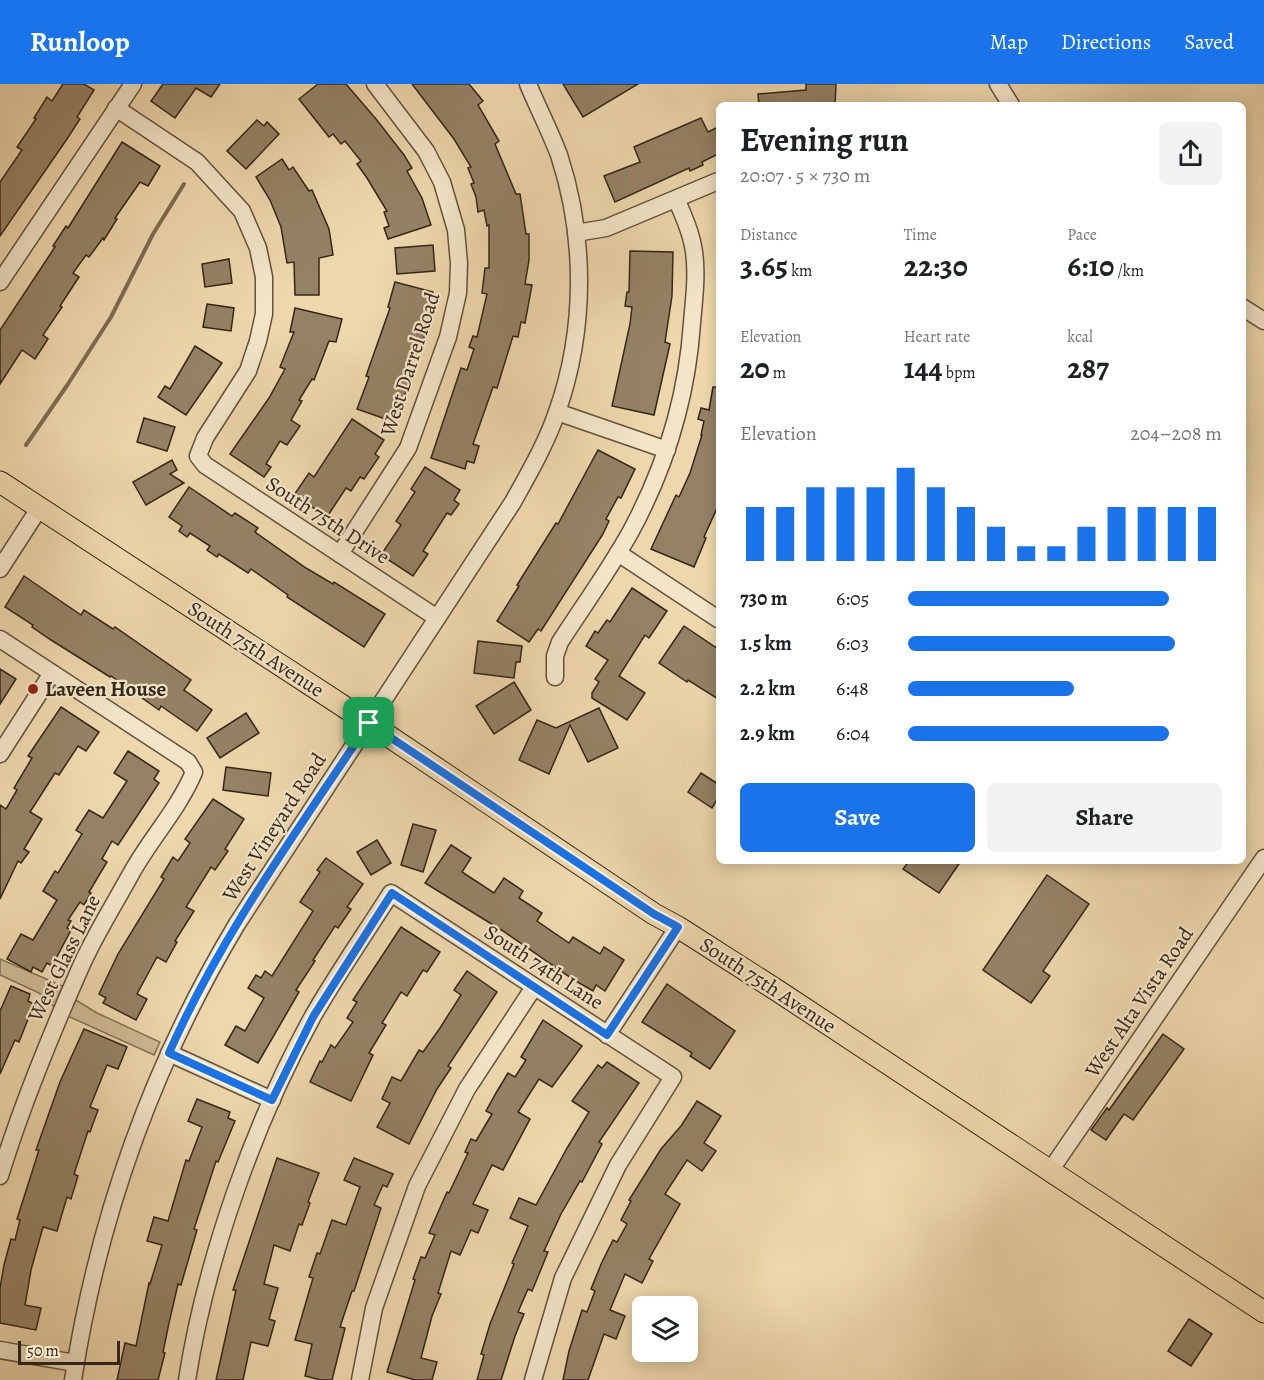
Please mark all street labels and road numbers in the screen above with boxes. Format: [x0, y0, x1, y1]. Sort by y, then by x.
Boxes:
street label: West Darrel Road [373, 288, 447, 441]
street label: South 75th Drive [261, 470, 395, 570]
street label: South 75th Avenue [182, 594, 330, 704]
street label: West Vineyard Road [215, 747, 333, 907]
street label: West Glass Lane [21, 890, 107, 1027]
street label: South 74th Lane [479, 918, 609, 1016]
street label: West Alta Vista Road [1078, 921, 1200, 1083]
street label: South 75th Avenue [694, 930, 842, 1040]

